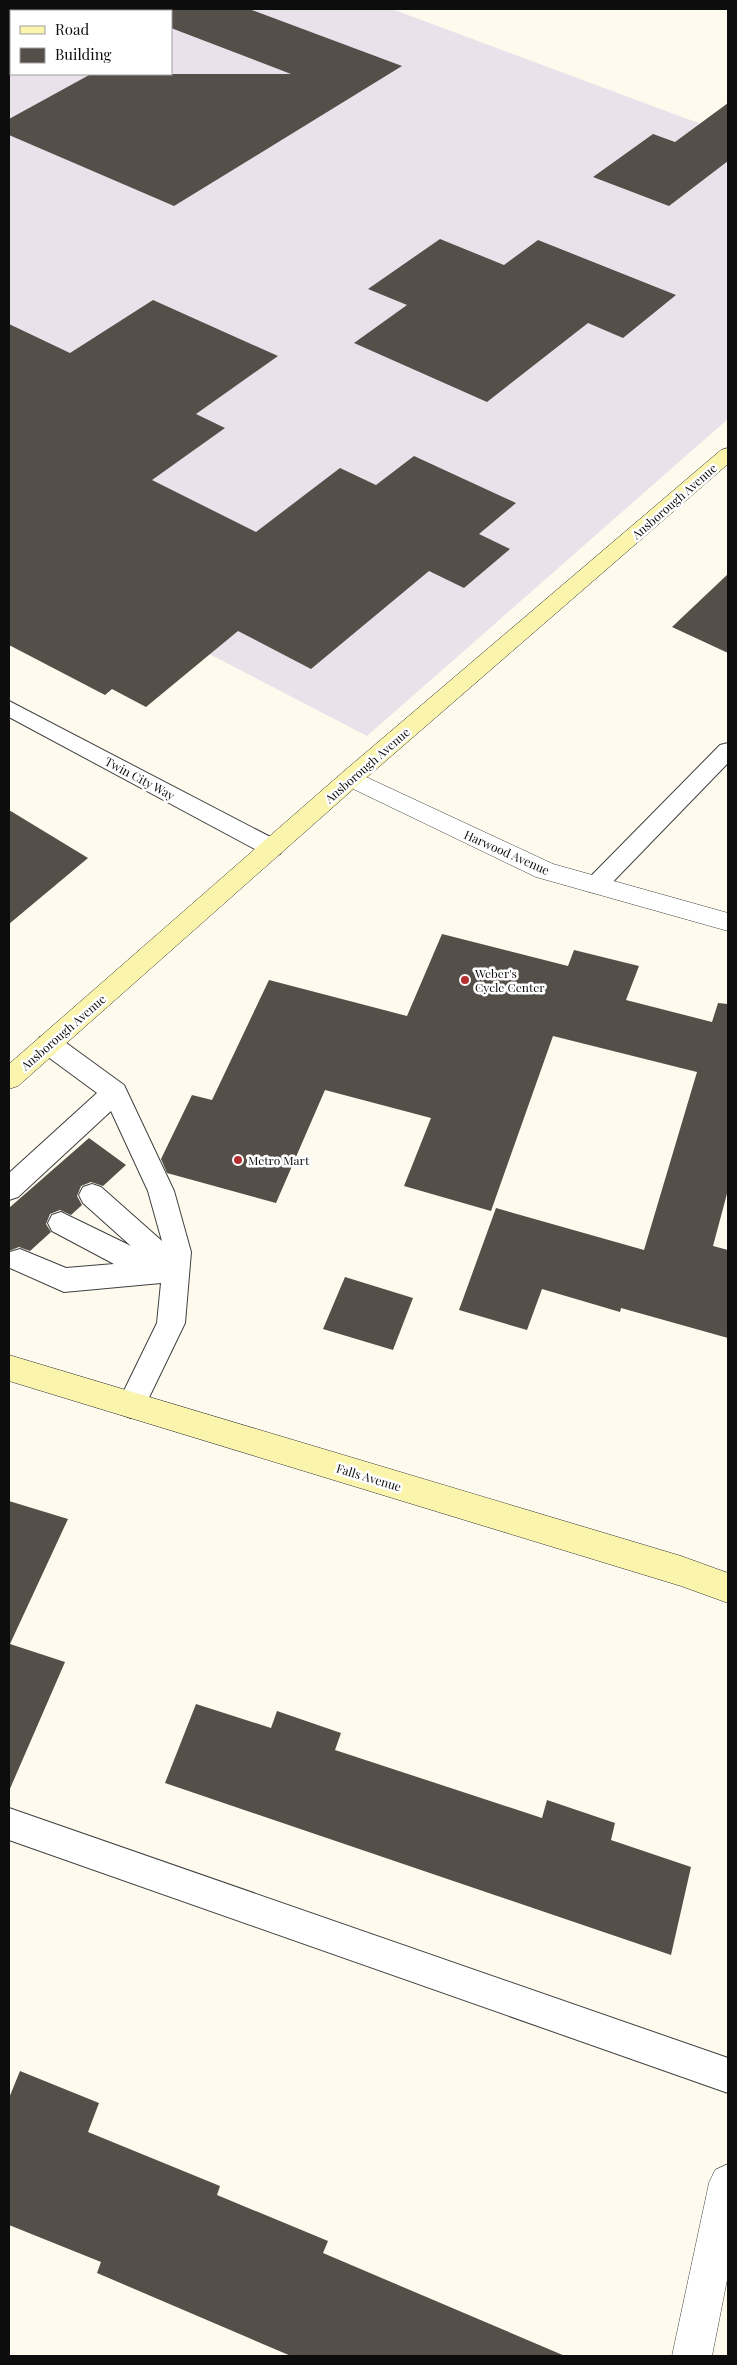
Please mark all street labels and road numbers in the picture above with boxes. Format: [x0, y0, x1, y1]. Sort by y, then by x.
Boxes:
street label: Ansborough Avenue [627, 460, 720, 543]
street label: Ansborough Avenue [320, 724, 413, 807]
street label: Twin City Way [102, 753, 178, 803]
street label: Harwood Avenue [462, 826, 552, 878]
street label: Ansborough Avenue [16, 991, 109, 1074]
street label: Falls Avenue [335, 1460, 403, 1494]

